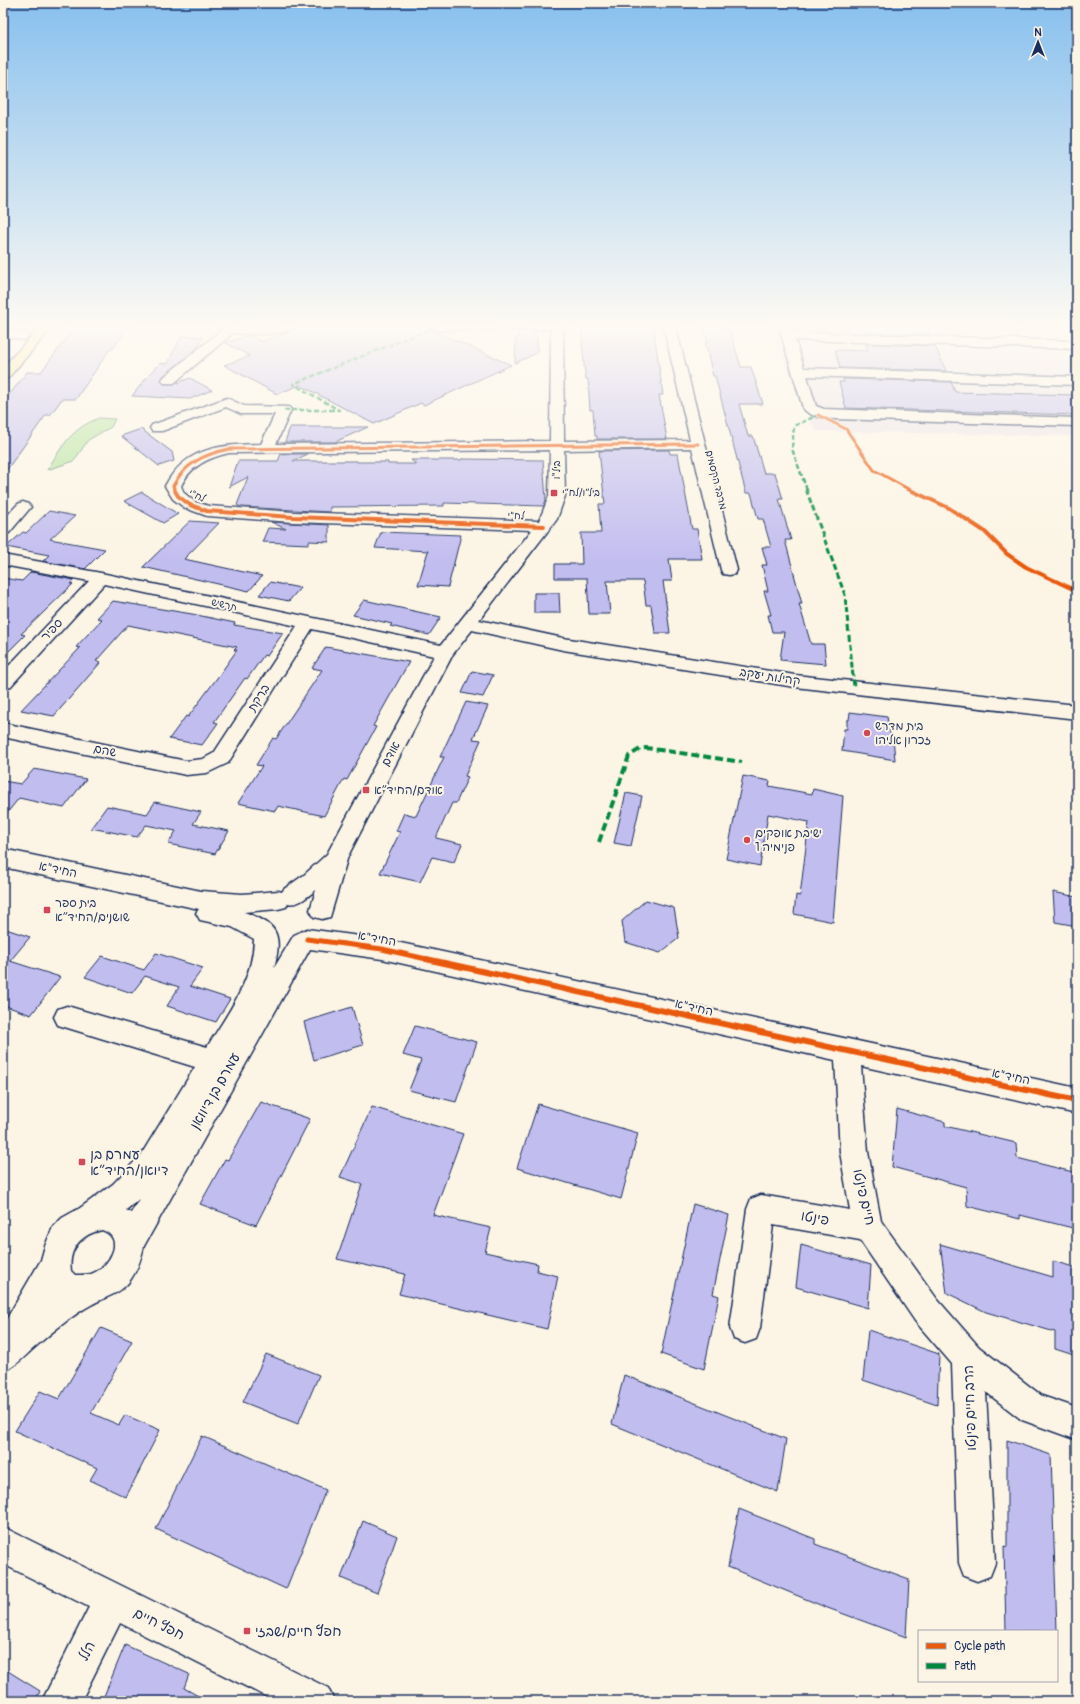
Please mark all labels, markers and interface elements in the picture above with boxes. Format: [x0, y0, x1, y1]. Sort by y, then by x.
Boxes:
north arrow [1018, 22, 1058, 62]
text: N [1034, 26, 1042, 39]
street label: מרבד הקסמים [703, 449, 729, 511]
street label: ביל"ו [551, 461, 563, 479]
street label: לח"י [187, 487, 208, 505]
place label: ביל״ו/לח״י [562, 487, 600, 499]
marker: ביל״ו/לח״י [549, 488, 559, 498]
street label: לח"י [507, 510, 526, 522]
street label: תרשיש [210, 596, 238, 614]
street label: ספיר [38, 615, 66, 644]
street label: קהילות יעקב [738, 665, 802, 689]
street label: ברקת [244, 682, 273, 715]
place label: בית מדרש זכרון אליהו [875, 719, 931, 748]
marker: בית מדרש זכרון אליהו [862, 728, 872, 738]
street label: אודם [378, 739, 404, 769]
street label: שהם [92, 741, 118, 761]
place label: אודם/החיד״א [374, 783, 443, 798]
marker: אודם/החיד״א [361, 785, 371, 795]
place label: ישיבת אופקים פנימיה 1 [755, 826, 822, 855]
marker: ישיבת אופקים פנימיה 1 [742, 835, 752, 845]
street label: החיד"א [37, 859, 79, 881]
place label: בית ספר שושנים/החיד״א [55, 896, 130, 925]
marker: בית ספר שושנים/החיד״א [42, 905, 52, 915]
street label: החיד"א [357, 928, 397, 950]
street label: החיד"א [673, 996, 715, 1020]
street label: עמרם בן דיוואן [186, 1050, 244, 1132]
street label: החיד"א [990, 1066, 1032, 1088]
place label: עמרם בן דיואן/החיד״א [90, 1146, 168, 1179]
marker: עמרם בן דיואן/החיד״א [77, 1157, 87, 1167]
street label: חיים פינטו [849, 1167, 879, 1227]
street label: פינטו [799, 1207, 831, 1229]
street label: הרב חיים פינטו [960, 1365, 980, 1451]
street label: חפץ חיים [131, 1604, 187, 1644]
place label: חפץ חיים/שבזי [255, 1623, 342, 1640]
marker: חפץ חיים/שבזי [242, 1626, 252, 1636]
legend [918, 1630, 1058, 1682]
street label: הלל [75, 1638, 99, 1664]
text: Cycle path [954, 1639, 1006, 1654]
text: Path [954, 1659, 976, 1674]

